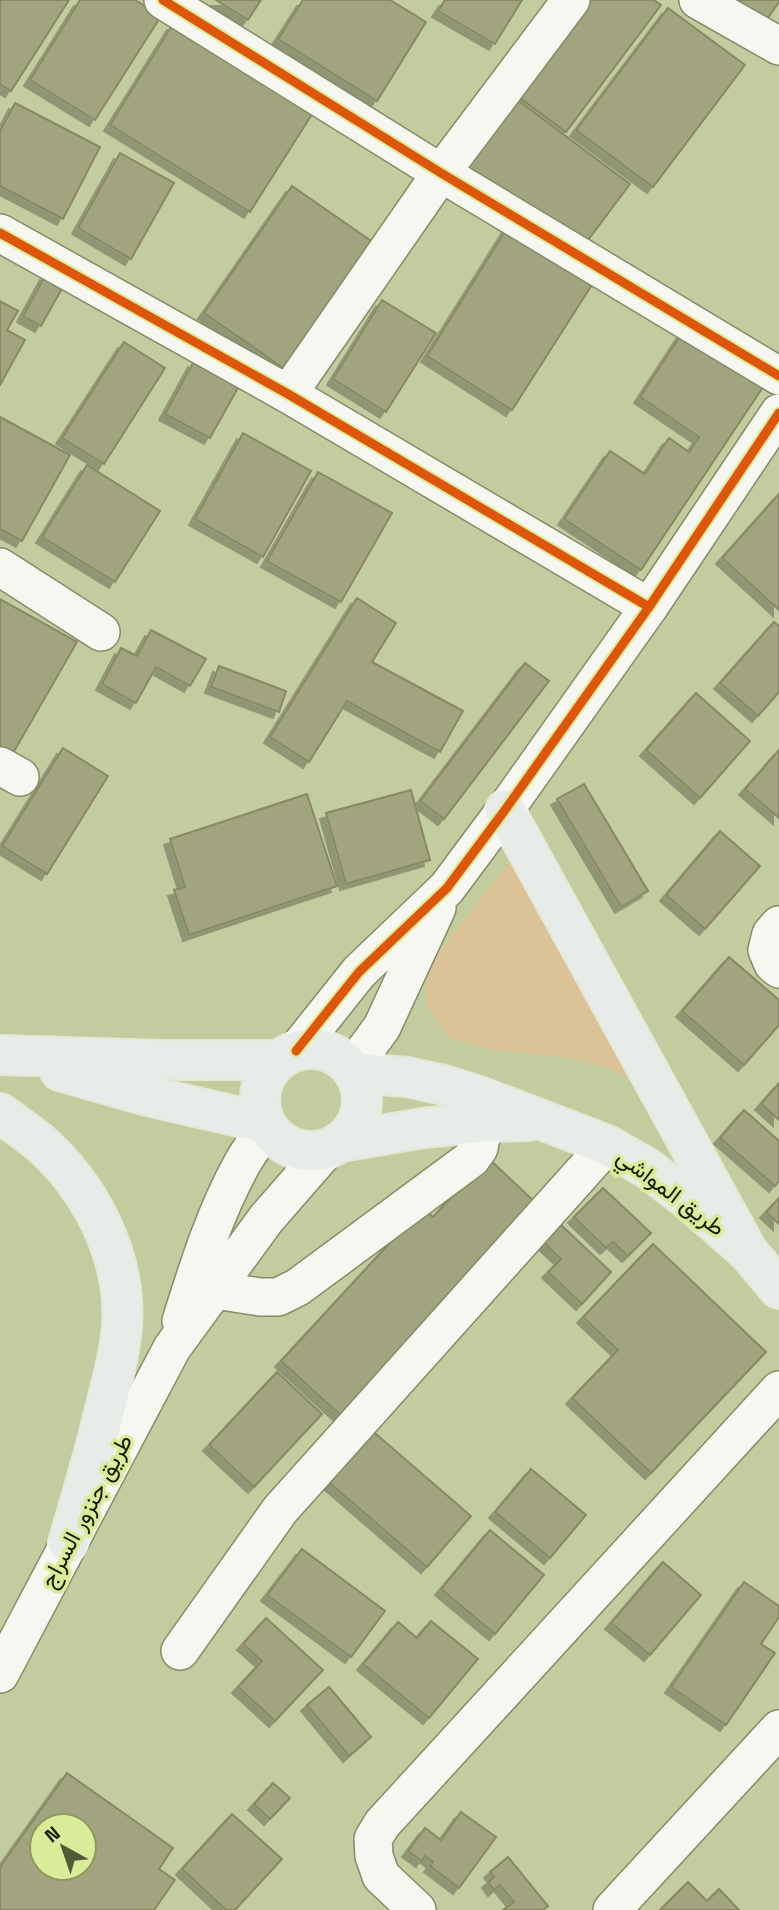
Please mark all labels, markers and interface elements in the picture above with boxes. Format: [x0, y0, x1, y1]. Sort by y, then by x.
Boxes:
street label: طريق المواشي [608, 1141, 731, 1246]
street label: طريق جنزور السراج [33, 1429, 140, 1593]
north arrow [28, 1812, 98, 1882]
text: N [39, 1821, 65, 1848]

